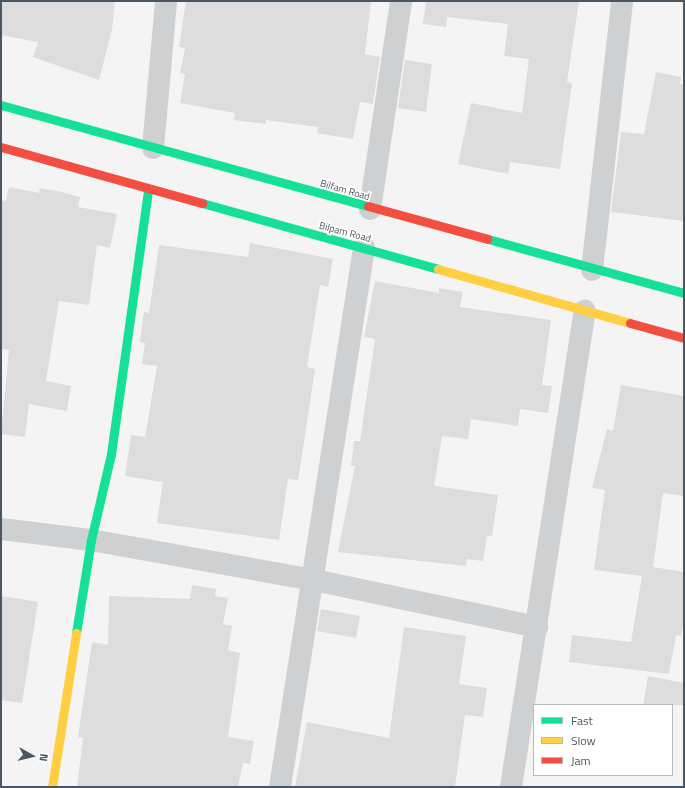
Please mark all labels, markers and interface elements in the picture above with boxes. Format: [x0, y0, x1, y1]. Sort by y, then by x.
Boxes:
street label: Bilfam Road [319, 177, 371, 203]
street label: Bilpam Road [318, 219, 372, 245]
legend [533, 704, 673, 776]
text: Fast [571, 711, 593, 730]
text: Slow [571, 731, 596, 750]
north arrow [12, 736, 52, 776]
text: Jam [571, 751, 591, 770]
text: N [35, 753, 52, 763]

